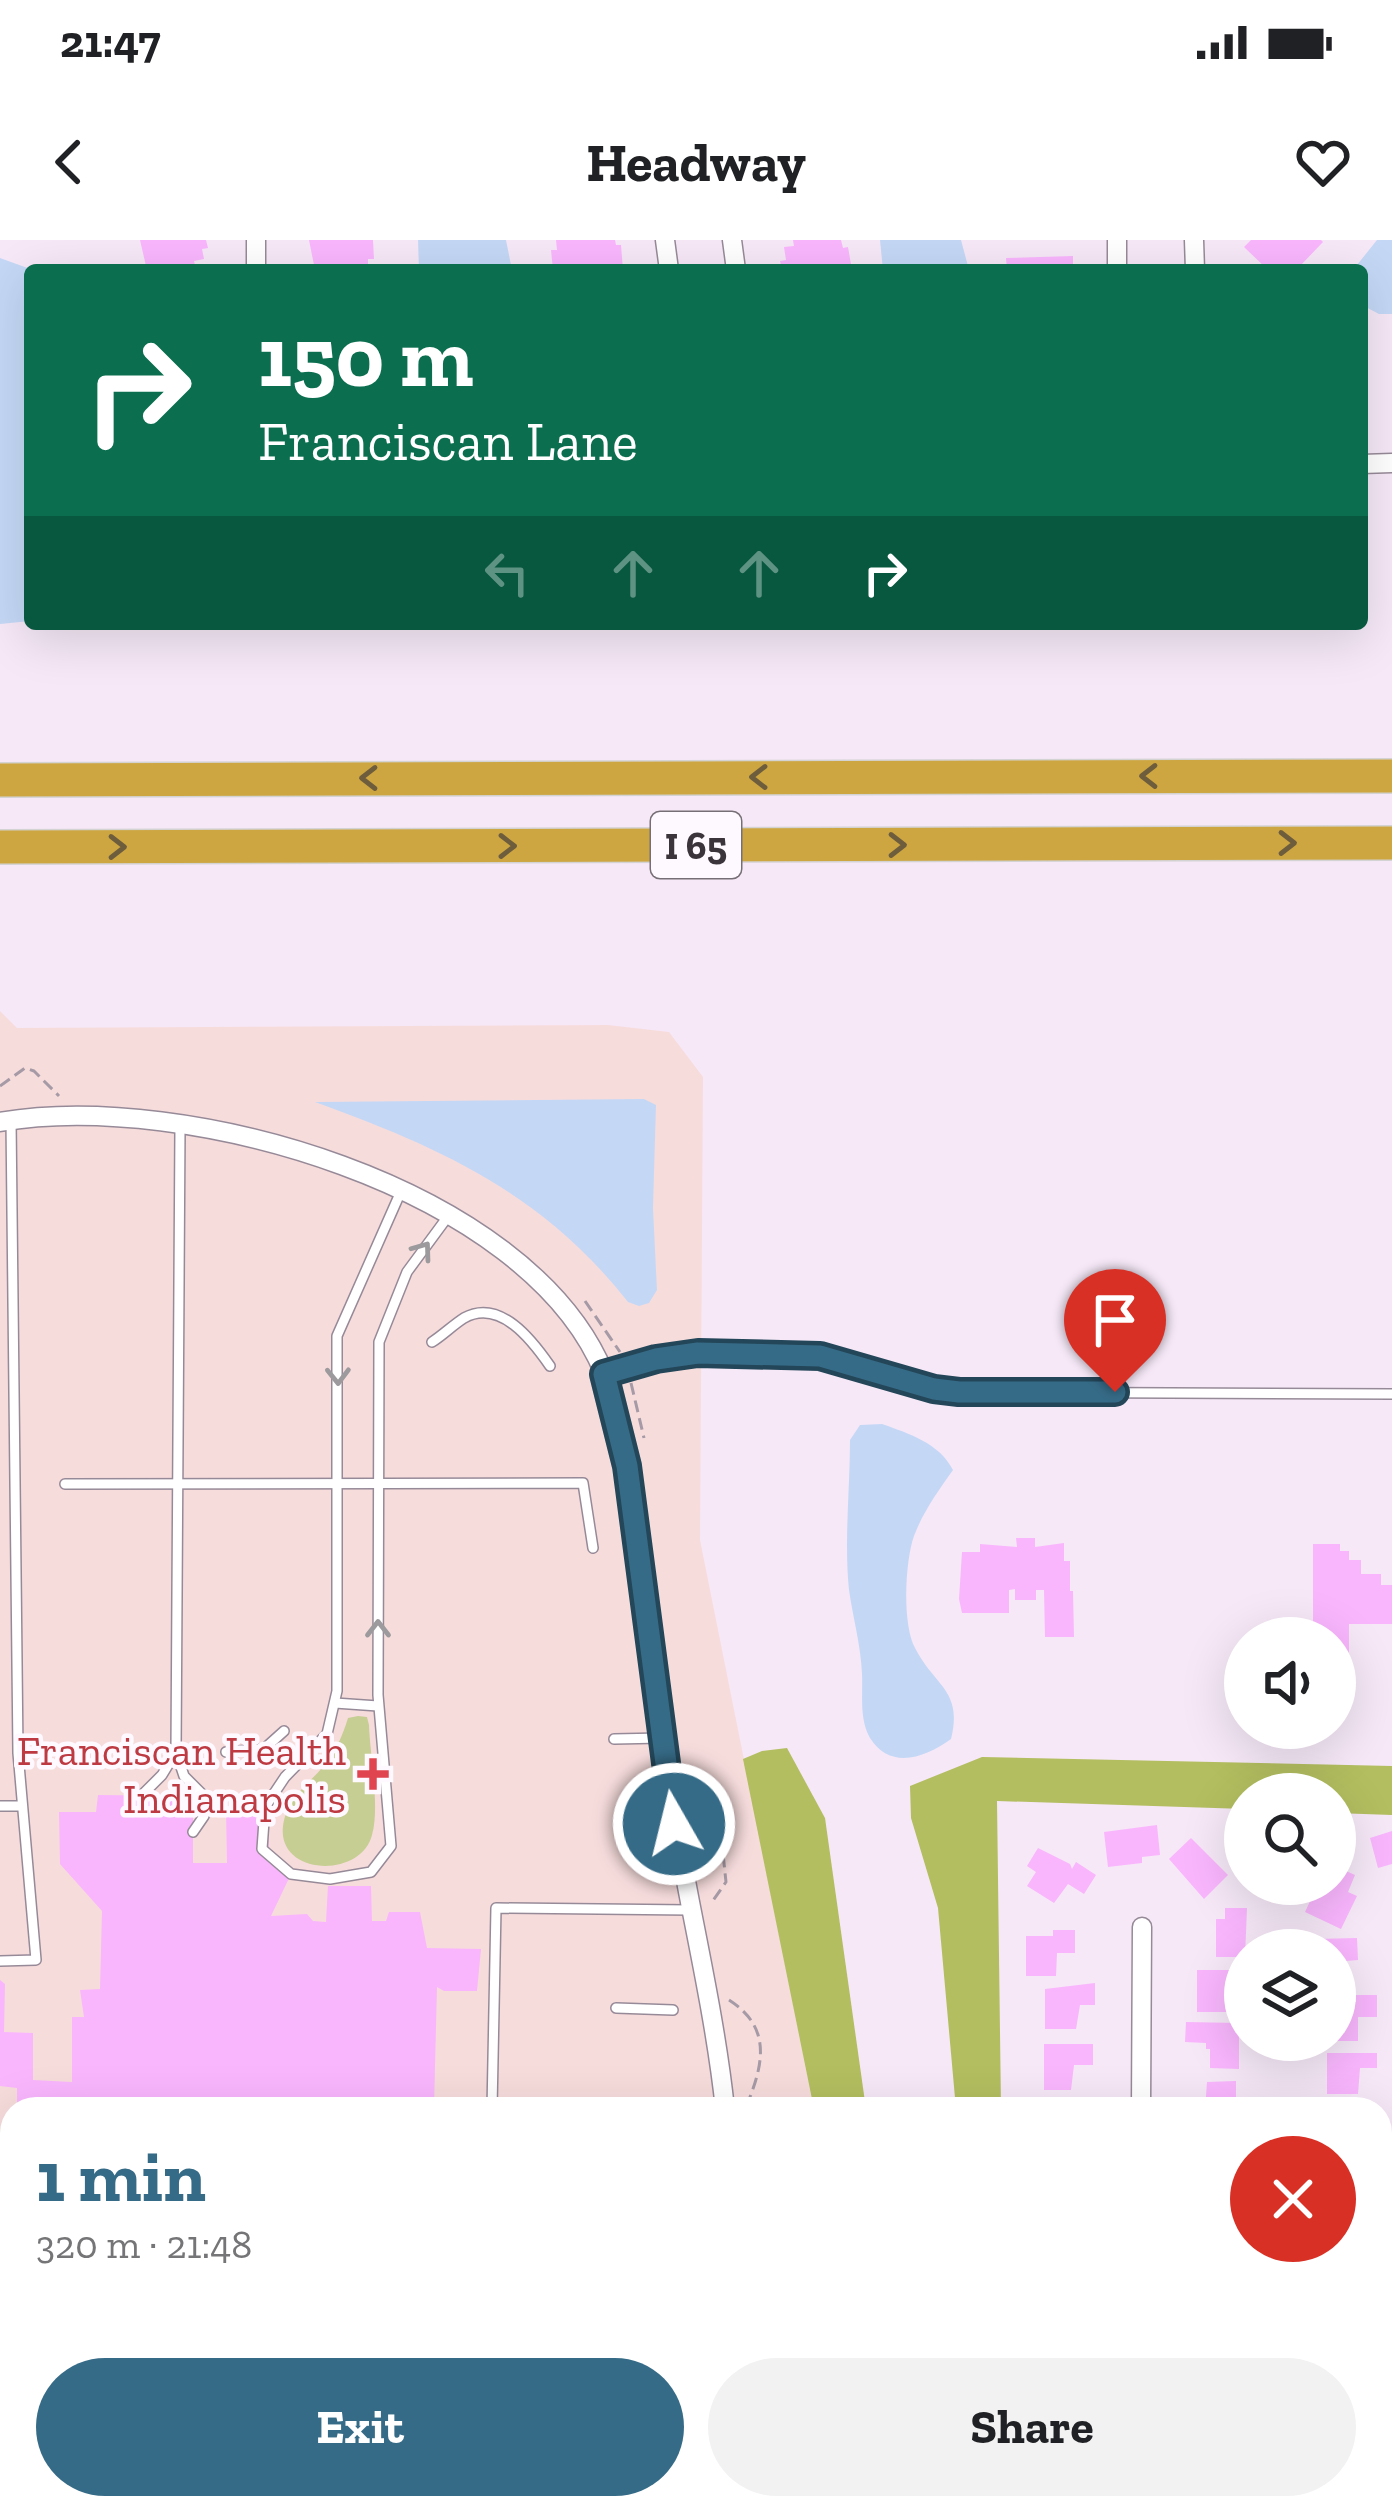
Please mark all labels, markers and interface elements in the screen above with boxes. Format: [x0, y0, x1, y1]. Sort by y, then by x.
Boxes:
text: 21:47 [60, 15, 161, 69]
icon: back [36, 129, 102, 195]
icon: heart [1290, 129, 1356, 195]
text: Headway [586, 130, 806, 195]
text: 150 m [258, 307, 473, 408]
icon: right [60, 312, 216, 468]
text: Franciscan Lane [258, 409, 638, 474]
icon: left [474, 540, 540, 606]
icon: ahead [600, 540, 666, 606]
icon: ahead [726, 540, 792, 606]
icon: right [852, 540, 918, 606]
one-way arrow [1139, 763, 1157, 789]
one-way arrow [749, 764, 767, 790]
one-way arrow [359, 765, 378, 791]
road number: I 65 [651, 812, 741, 878]
one-way arrow [1279, 830, 1297, 856]
one-way arrow [888, 832, 907, 858]
one-way arrow [499, 833, 517, 859]
one-way arrow [109, 834, 127, 860]
one-way arrow [409, 1242, 431, 1263]
pin [1064, 1269, 1166, 1392]
icon: arrive [1082, 1287, 1148, 1353]
one-way arrow [325, 1368, 351, 1386]
map controls [1224, 1617, 1356, 2061]
button: sound [1224, 1617, 1356, 1749]
one-way arrow [365, 1619, 391, 1637]
place label: Franciscan Health Indianapolis [17, 1725, 346, 1824]
marker: Franciscan Health Indianapolis [357, 1758, 389, 1790]
position arrow [611, 1761, 737, 1887]
button: search [1224, 1773, 1356, 1905]
button: layers [1224, 1929, 1356, 2061]
text: 1 min [36, 2133, 206, 2219]
button: close [1230, 2136, 1356, 2262]
text: 320 m · 21:48 [36, 2221, 252, 2268]
button: Exit [36, 2358, 684, 2496]
button: Share [708, 2358, 1356, 2496]

